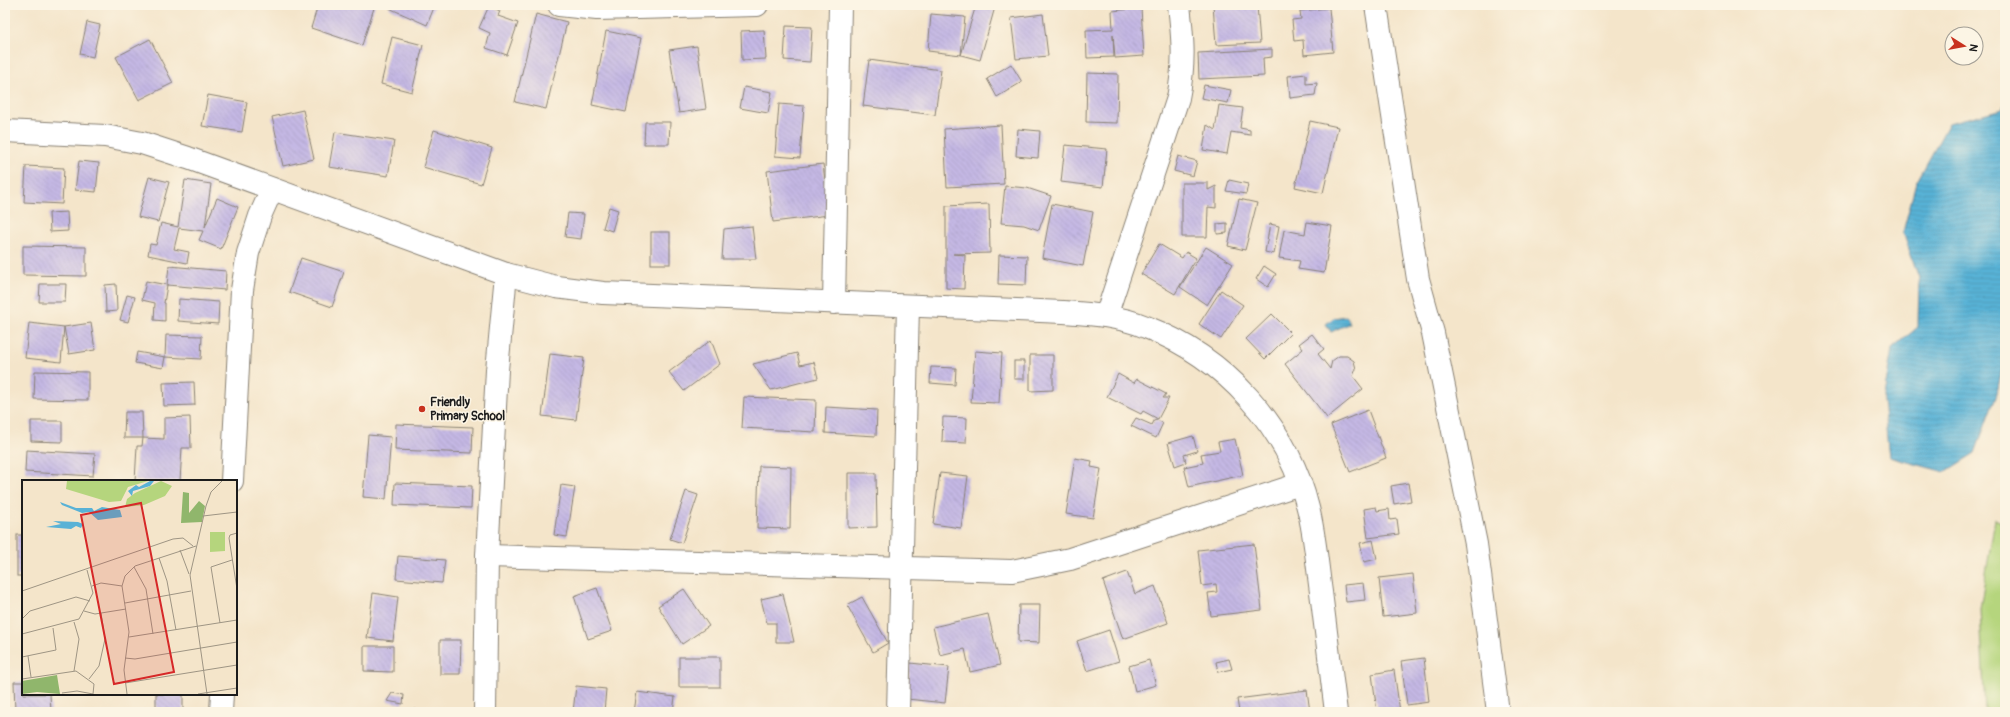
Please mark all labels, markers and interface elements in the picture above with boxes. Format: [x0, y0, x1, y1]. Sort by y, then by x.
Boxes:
north arrow [1944, 26, 1984, 66]
text: N [1966, 43, 1980, 53]
place label: Friendly Primary School [430, 395, 505, 424]
marker: Friendly Primary School [417, 404, 427, 414]
inset map [22, 480, 237, 695]

